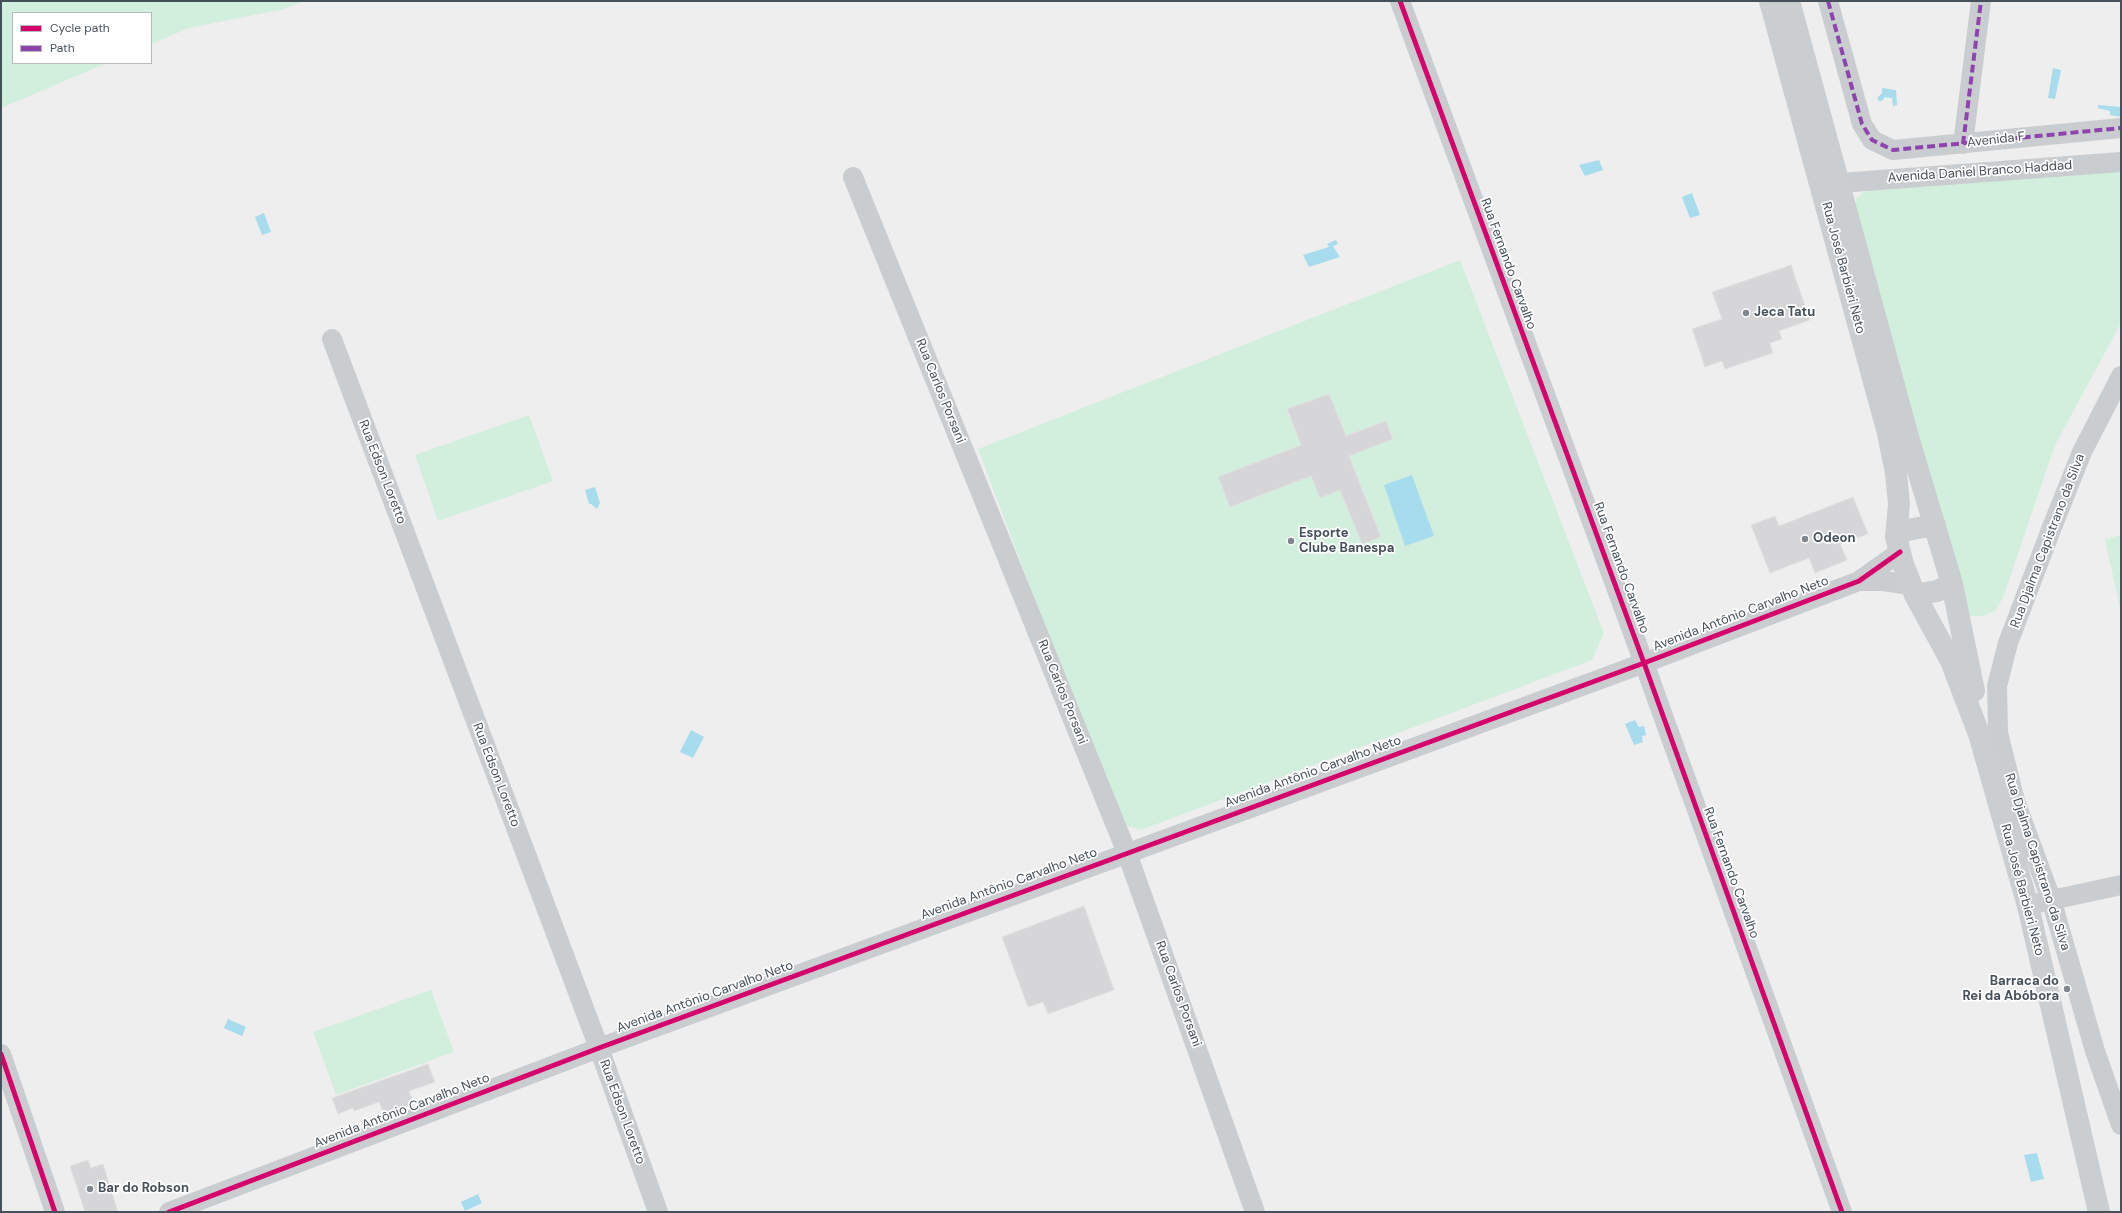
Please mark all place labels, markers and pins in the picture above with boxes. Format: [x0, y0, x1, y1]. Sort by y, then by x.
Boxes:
place label: Jeca Tatu [1754, 305, 1815, 321]
marker: Jeca Tatu [1741, 308, 1751, 318]
place label: Esporte Clube Banespa [1299, 526, 1394, 557]
place label: Odeon [1813, 531, 1855, 547]
marker: Odeon [1800, 534, 1810, 544]
marker: Esporte Clube Banespa [1286, 536, 1296, 546]
place label: Barraca do Rei da Abóbora [1963, 974, 2059, 1005]
marker: Barraca do Rei da Abóbora [2062, 984, 2072, 994]
place label: Bar do Robson [98, 1181, 189, 1197]
marker: Bar do Robson [85, 1184, 95, 1194]

